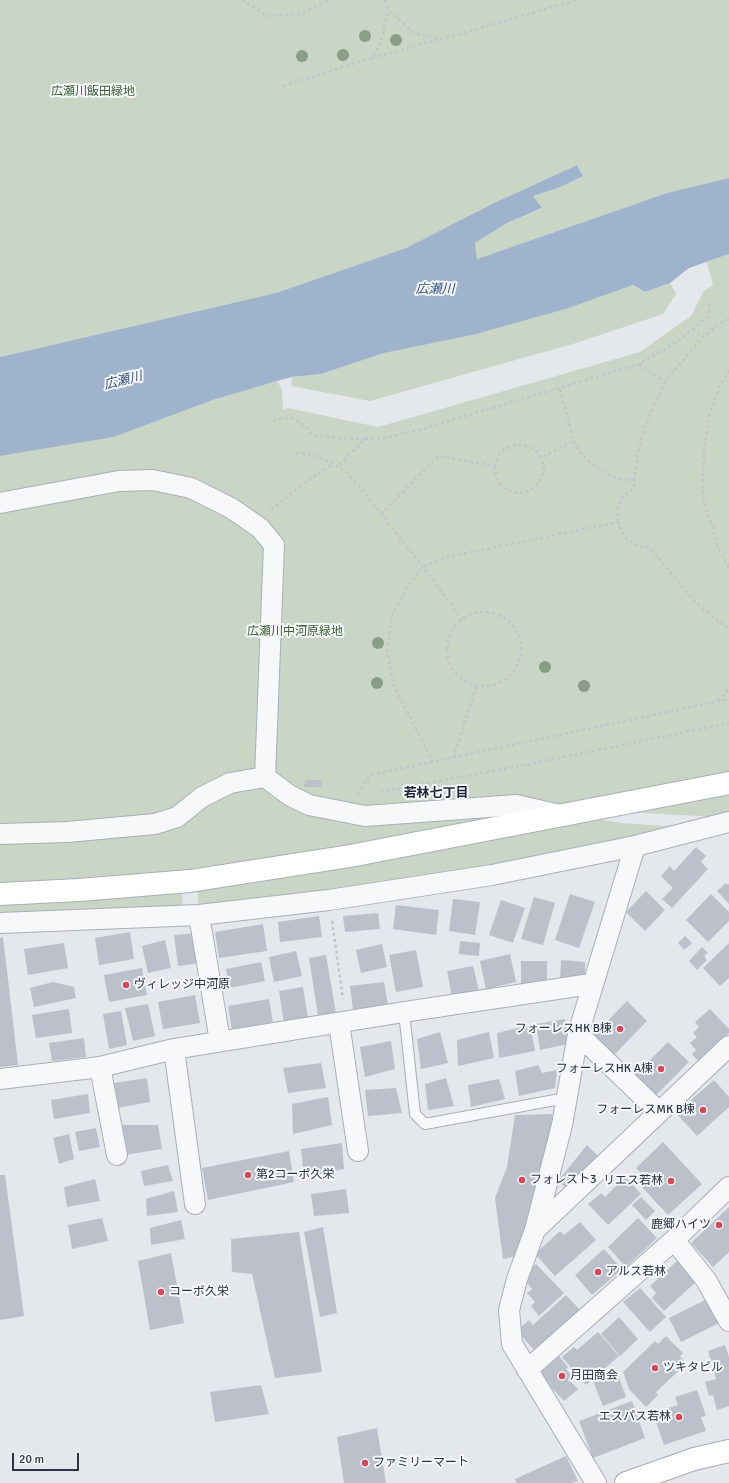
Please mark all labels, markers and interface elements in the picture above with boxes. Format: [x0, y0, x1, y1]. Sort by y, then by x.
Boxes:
park label: 広瀬川飯田緑地 [51, 85, 135, 99]
water label: 広瀬川 [416, 282, 454, 298]
water label: 広瀬川 [102, 369, 144, 393]
park label: 広瀬川中河原緑地 [247, 625, 343, 639]
district label: 若林七丁目 [404, 786, 468, 802]
place label: ヴィレッジ中河原 [134, 978, 230, 992]
marker: ヴィレッジ中河原 [121, 980, 131, 990]
place label: フォーレスHK B棟 [515, 1022, 612, 1036]
marker: フォーレスHK B棟 [615, 1024, 625, 1034]
place label: フォーレスHK A棟 [556, 1062, 653, 1076]
marker: フォーレスHK A棟 [656, 1064, 666, 1074]
place label: フォーレスMK B棟 [596, 1103, 695, 1117]
marker: フォーレスMK B棟 [698, 1105, 708, 1115]
place label: 第2コーポ久栄 [256, 1168, 334, 1182]
marker: 第2コーポ久栄 [243, 1170, 253, 1180]
place label: フォレスト3 [530, 1173, 596, 1187]
place label: リエス若林 [603, 1174, 663, 1188]
marker: フォレスト3 [517, 1175, 527, 1185]
marker: リエス若林 [666, 1176, 676, 1186]
place label: 鹿郷ハイツ [651, 1218, 711, 1232]
marker: 鹿郷ハイツ [714, 1220, 724, 1230]
place label: アルス若林 [606, 1265, 666, 1279]
marker: アルス若林 [593, 1267, 603, 1277]
place label: コーポ久栄 [169, 1285, 229, 1299]
marker: コーポ久栄 [156, 1287, 166, 1297]
place label: ツキタビル [663, 1361, 723, 1375]
marker: ツキタビル [650, 1363, 660, 1373]
place label: 月田商会 [570, 1369, 618, 1383]
marker: 月田商会 [557, 1371, 567, 1381]
place label: エスパス若林 [599, 1410, 671, 1424]
marker: エスパス若林 [674, 1412, 684, 1422]
scale bar [14, 1445, 81, 1471]
text: 20 m [19, 1452, 44, 1467]
place label: ファミリーマート [373, 1456, 469, 1470]
marker: ファミリーマート [360, 1458, 370, 1468]

